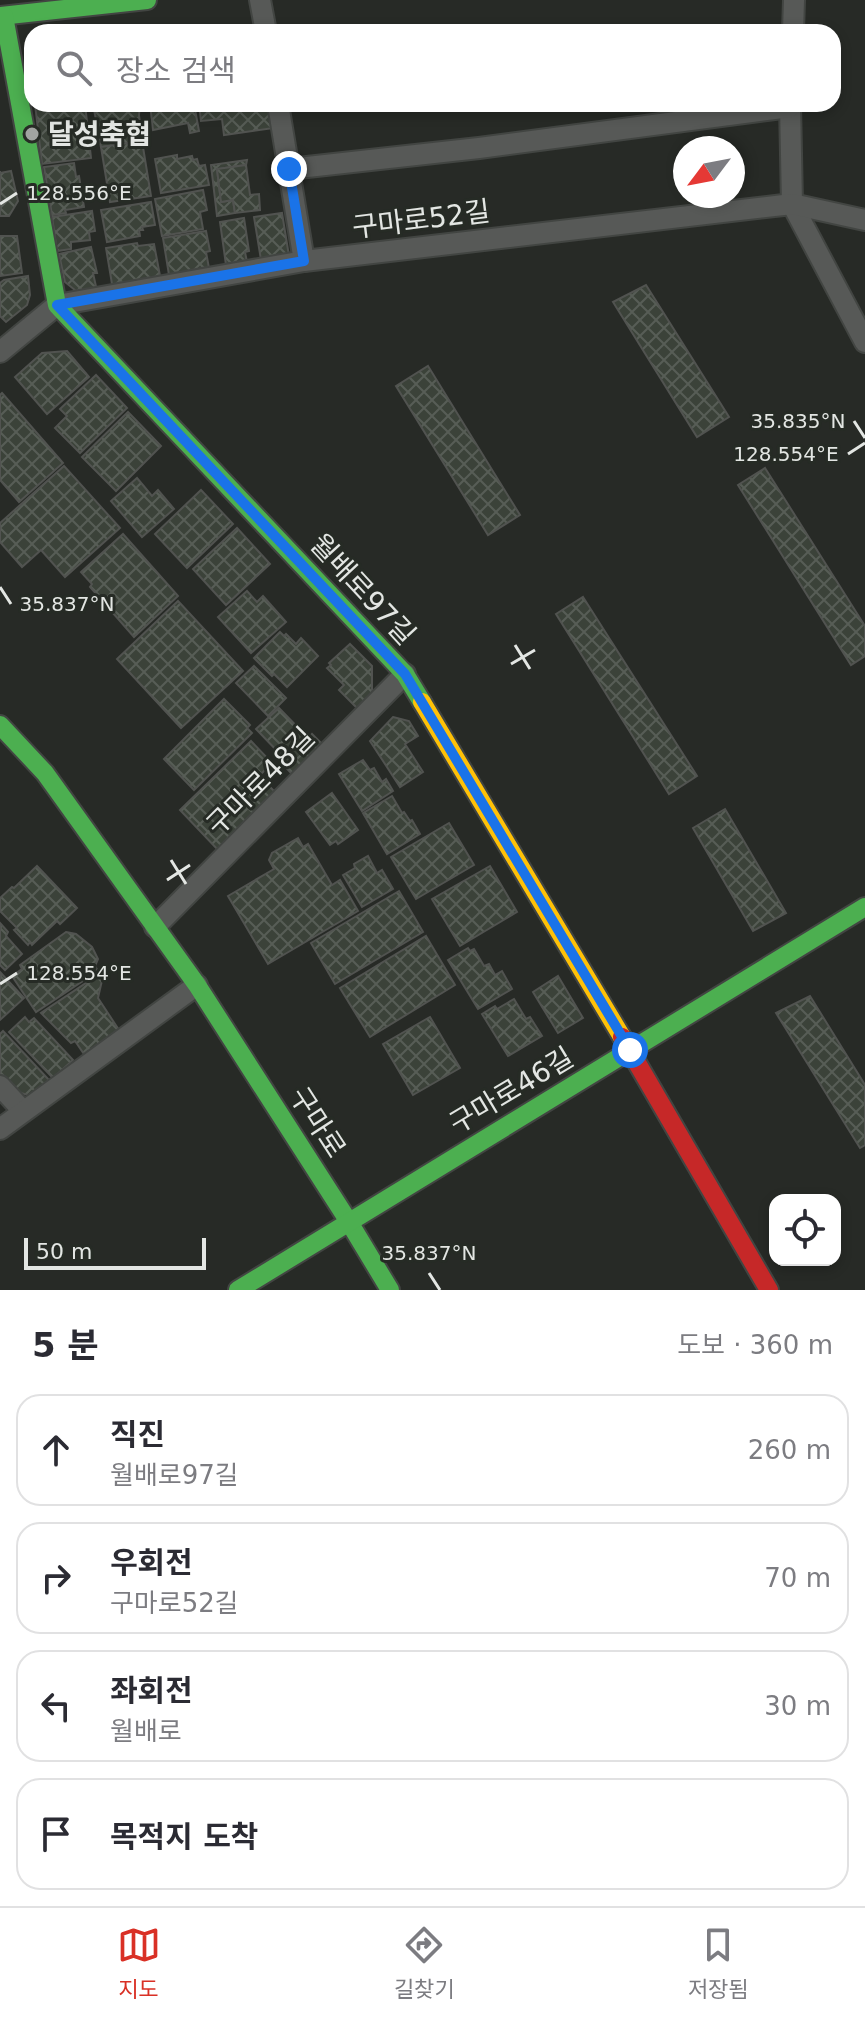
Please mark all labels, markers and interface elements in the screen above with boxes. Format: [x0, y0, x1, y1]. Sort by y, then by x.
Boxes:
search box [24, 24, 841, 112]
icon: search [52, 46, 96, 90]
text: 장소 검색 [116, 53, 236, 88]
place label: 달성축협 [48, 118, 151, 151]
marker: 달성축협 [23, 125, 41, 143]
north arrow [673, 136, 745, 208]
route end [271, 151, 307, 187]
text: 128.556°E [26, 181, 132, 205]
street label: 구마로52길 [350, 195, 492, 244]
text: 35.835°N [751, 409, 845, 433]
text: 128.554°E [733, 442, 839, 466]
street label: 월배로97길 [303, 527, 422, 651]
text: 35.837°N [20, 592, 114, 616]
street label: 구마로48길 [200, 721, 321, 842]
text: 128.554°E [26, 961, 132, 985]
route start [612, 1032, 648, 1068]
street label: 구마로46길 [443, 1041, 579, 1140]
street label: 구마로 [283, 1081, 352, 1164]
map controls [769, 1194, 841, 1266]
button: locate [769, 1194, 841, 1266]
scale bar [24, 1234, 206, 1270]
text: 50 m [36, 1239, 92, 1264]
text: 35.837°N [382, 1241, 476, 1265]
text: 5 분 [32, 1325, 99, 1365]
text: 도보 · 360 m [677, 1330, 833, 1360]
text: 직진 [110, 1417, 165, 1452]
icon: ahead [34, 1428, 78, 1472]
text: 260 m [748, 1435, 831, 1465]
text: 월배로97길 [110, 1460, 239, 1490]
text: 우회전 [110, 1545, 193, 1580]
icon: right [34, 1556, 78, 1600]
text: 70 m [764, 1563, 831, 1593]
text: 구마로52길 [110, 1588, 239, 1618]
text: 좌회전 [110, 1673, 193, 1708]
icon: left [34, 1684, 78, 1728]
text: 30 m [764, 1691, 831, 1721]
text: 월배로 [110, 1716, 182, 1746]
icon: arrive [34, 1812, 78, 1856]
text: 목적지 도착 [110, 1819, 258, 1854]
tab: 지도 [117, 1923, 161, 2003]
tab: 길찾기 [394, 1923, 454, 2003]
tab: 저장됨 [688, 1923, 748, 2003]

